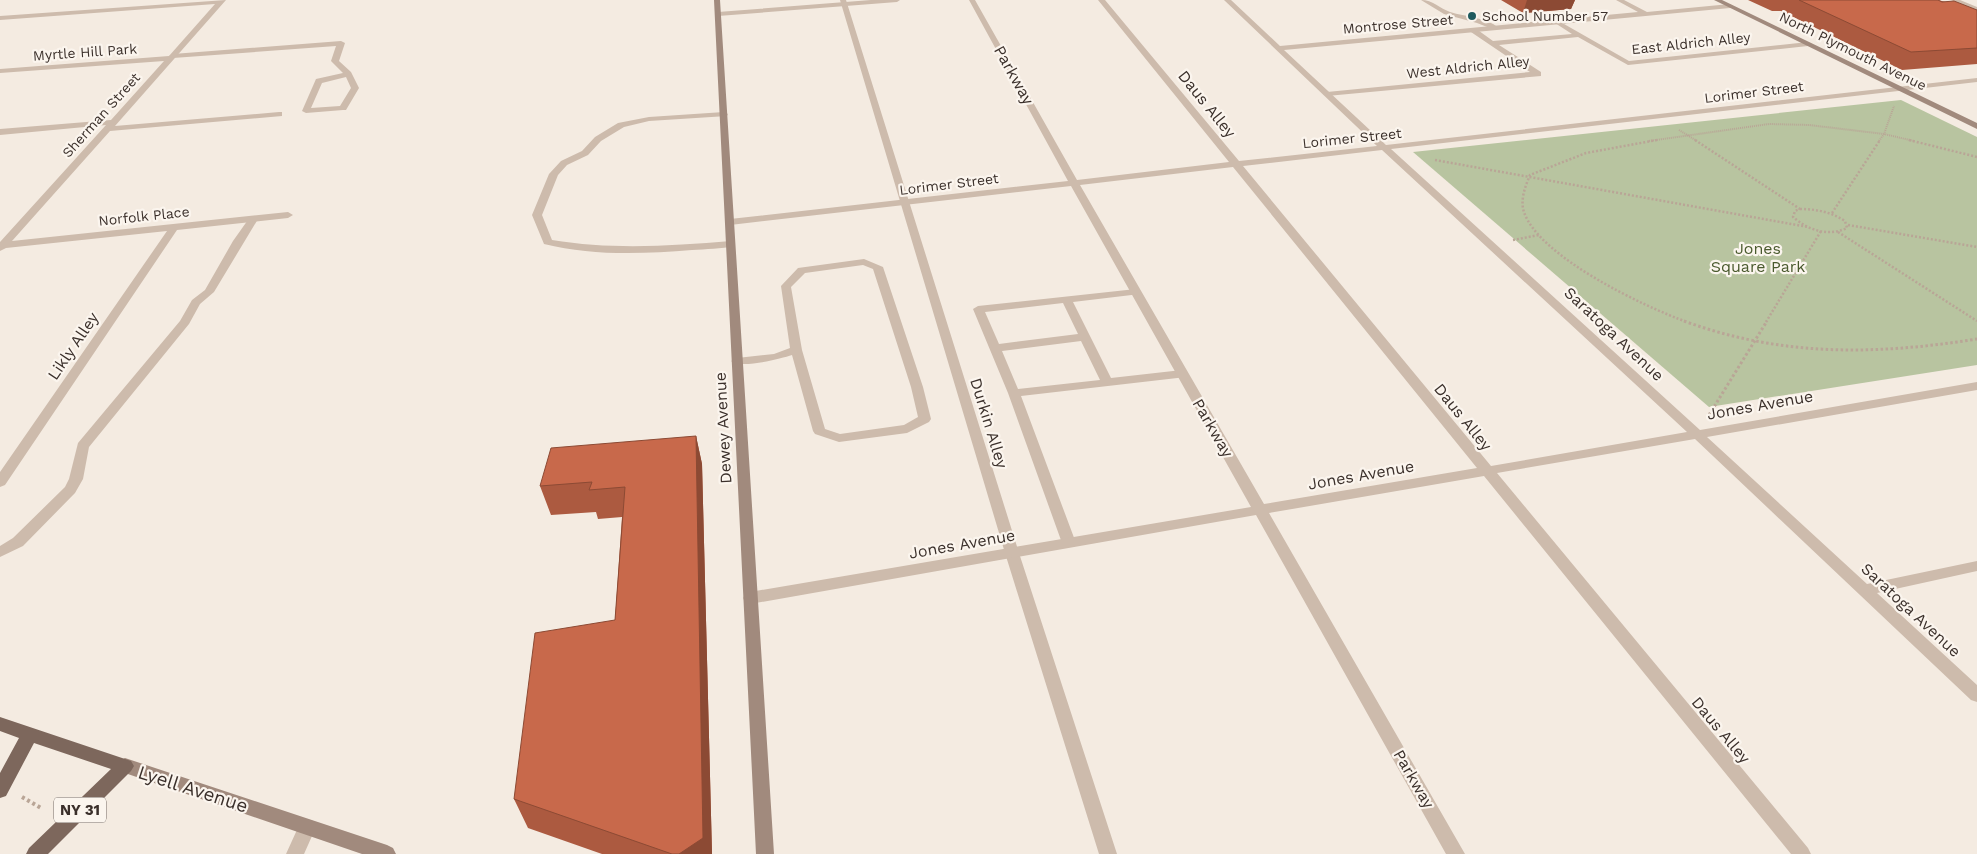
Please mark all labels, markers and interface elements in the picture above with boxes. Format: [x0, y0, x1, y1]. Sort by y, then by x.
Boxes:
place label: School Number 57 [1482, 8, 1608, 24]
street label: North Plymouth Avenue [1777, 8, 1929, 94]
marker: School Number 57 [1466, 10, 1478, 22]
street label: Montrose Street [1342, 11, 1454, 37]
street label: East Aldrich Alley [1631, 29, 1752, 57]
street label: Myrtle Hill Park [32, 40, 138, 64]
street label: Parkway [990, 42, 1038, 108]
street label: West Aldrich Alley [1406, 52, 1531, 81]
street label: Daus Alley [1174, 66, 1240, 142]
street label: Sherman Street [59, 69, 143, 161]
street label: Lorimer Street [1704, 78, 1805, 106]
street label: Lorimer Street [1302, 125, 1403, 151]
street label: Lorimer Street [899, 170, 1000, 198]
street label: Norfolk Place [98, 203, 190, 229]
park label: Jones Square Park [1711, 239, 1805, 276]
street label: Saratoga Avenue [1560, 283, 1668, 385]
street label: Likly Alley [43, 308, 103, 383]
street label: Dewey Avenue [711, 372, 735, 484]
street label: Durkin Alley [966, 376, 1012, 471]
street label: Daus Alley [1430, 379, 1496, 455]
street label: Jones Avenue [1705, 386, 1815, 424]
street label: Parkway [1189, 395, 1238, 461]
street label: Jones Avenue [1306, 456, 1416, 494]
street label: Jones Avenue [907, 525, 1017, 563]
street label: Saratoga Avenue [1857, 559, 1965, 661]
street label: Daus Alley [1688, 693, 1755, 768]
street label: Parkway [1390, 746, 1439, 812]
street label: Lyell Avenue [135, 760, 251, 818]
road number: NY 31 [54, 798, 106, 822]

